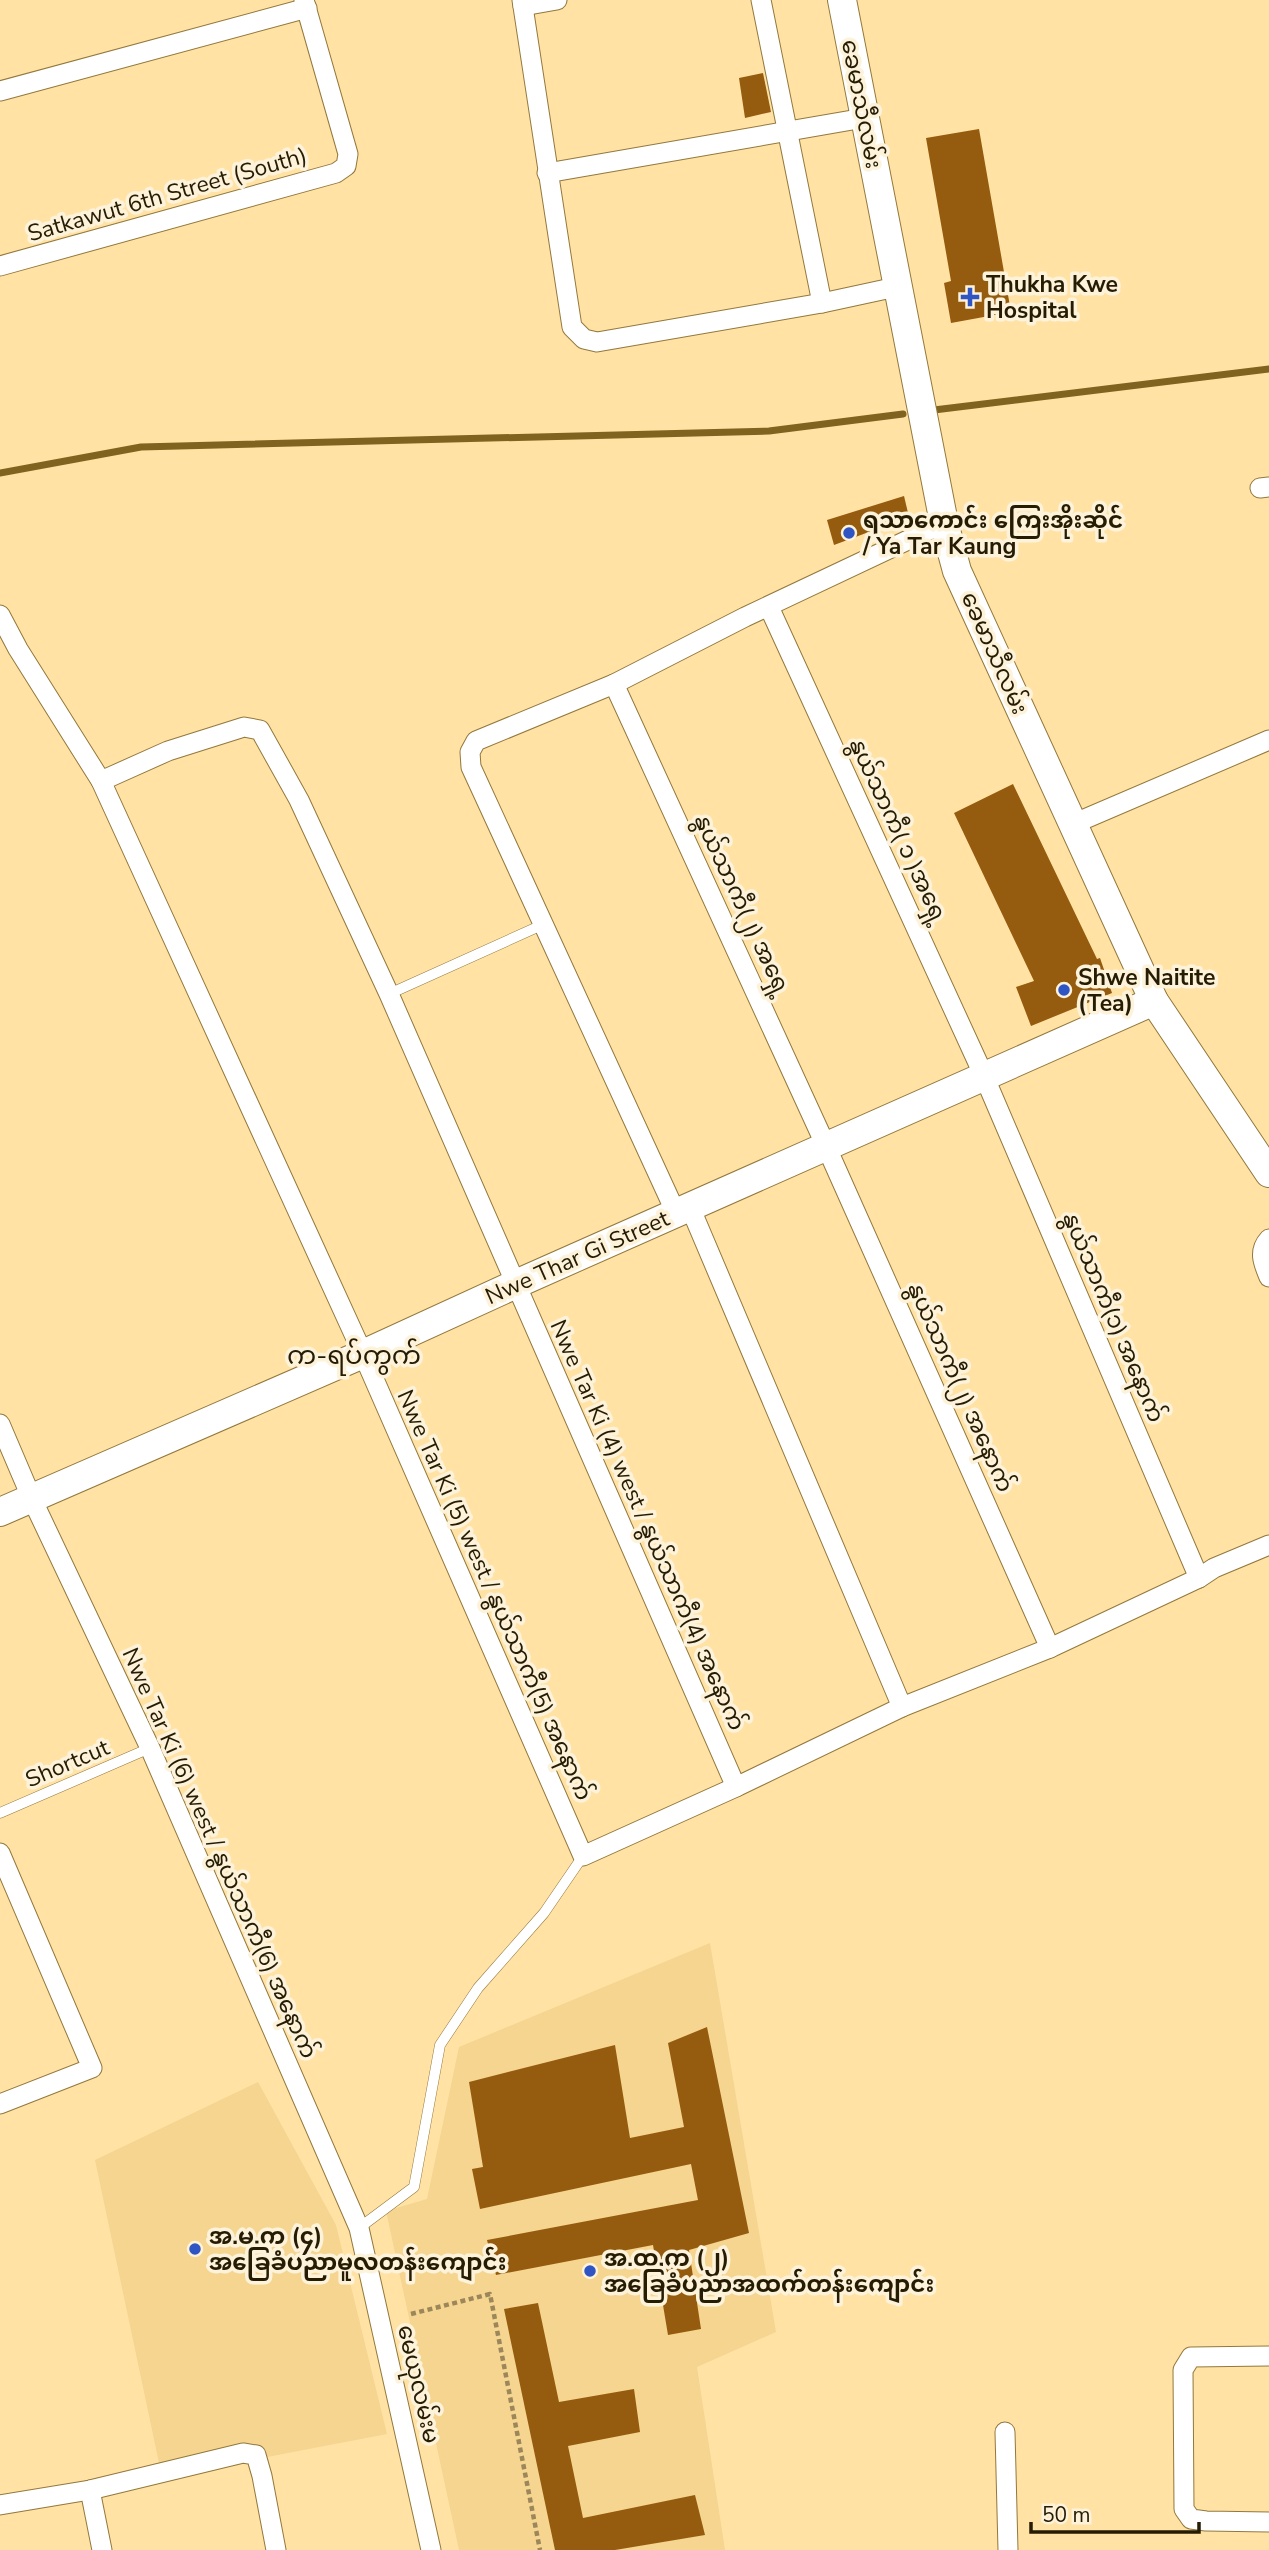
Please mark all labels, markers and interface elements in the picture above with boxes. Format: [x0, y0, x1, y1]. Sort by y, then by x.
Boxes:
street label: ခေမာသီလမ်း [834, 37, 890, 171]
street label: Satkawut 6th Street (South) [24, 140, 310, 249]
place label: Thukha Kwe Hospital [986, 269, 1118, 326]
marker: Thukha Kwe Hospital [960, 287, 980, 307]
place label: ရသာကောင်း ကြေးအိုးဆိုင် / Ya Tar Kaung [862, 504, 1123, 562]
marker: ရသာကောင်း ကြေးအိုးဆိုင် / Ya Tar Kaung [841, 525, 857, 541]
street label: ခေမာသီလမ်း [954, 587, 1036, 719]
street label: နွယ်သာကီ( ၁ )အရှေ့ [839, 733, 956, 931]
street label: နွယ်သာကီ(၂) အရှေ့ [684, 809, 799, 1003]
place label: Shwe Naitite (Tea) [1078, 962, 1215, 1019]
marker: Shwe Naitite (Tea) [1056, 982, 1072, 998]
street label: Nwe Thar Gi Street [480, 1203, 675, 1312]
street label: နွယ်သာကီ(၁) အနောက် [1052, 1207, 1173, 1428]
street label: နွယ်သာကီ(၂) အနောက် [898, 1277, 1022, 1498]
street label: Nwe Tar Ki (4) west / နွယ်သာကီ(4) အနောက် [540, 1315, 753, 1737]
district label: က-ရပ်ကွက် [287, 1338, 421, 1376]
street label: Nwe Tar Ki (5) west / နွယ်သာကီ(5) အနောက် [387, 1385, 600, 1807]
street label: Nwe Tar Ki (6) west / နွယ်သာကီ(6) အနောက် [112, 1643, 325, 2065]
street label: Shortcut [20, 1732, 115, 1795]
place label: အ.မ.က (၄) အခြေခံပညာမူလတန်းကျောင်း [209, 2221, 506, 2282]
marker: အ.မ.က (၄) အခြေခံပညာမူလတန်းကျောင်း [187, 2241, 203, 2257]
place label: အ.ထ.က (၂) အခြေခံပညာအထက်တန်းကျောင်း [604, 2243, 934, 2304]
marker: အ.ထ.က (၂) အခြေခံပညာအထက်တန်းကျောင်း [582, 2263, 598, 2279]
street label: မေယုလမ်းမ [387, 2322, 448, 2447]
scale bar [1031, 2490, 1199, 2534]
text: 50 m [1042, 2501, 1091, 2529]

